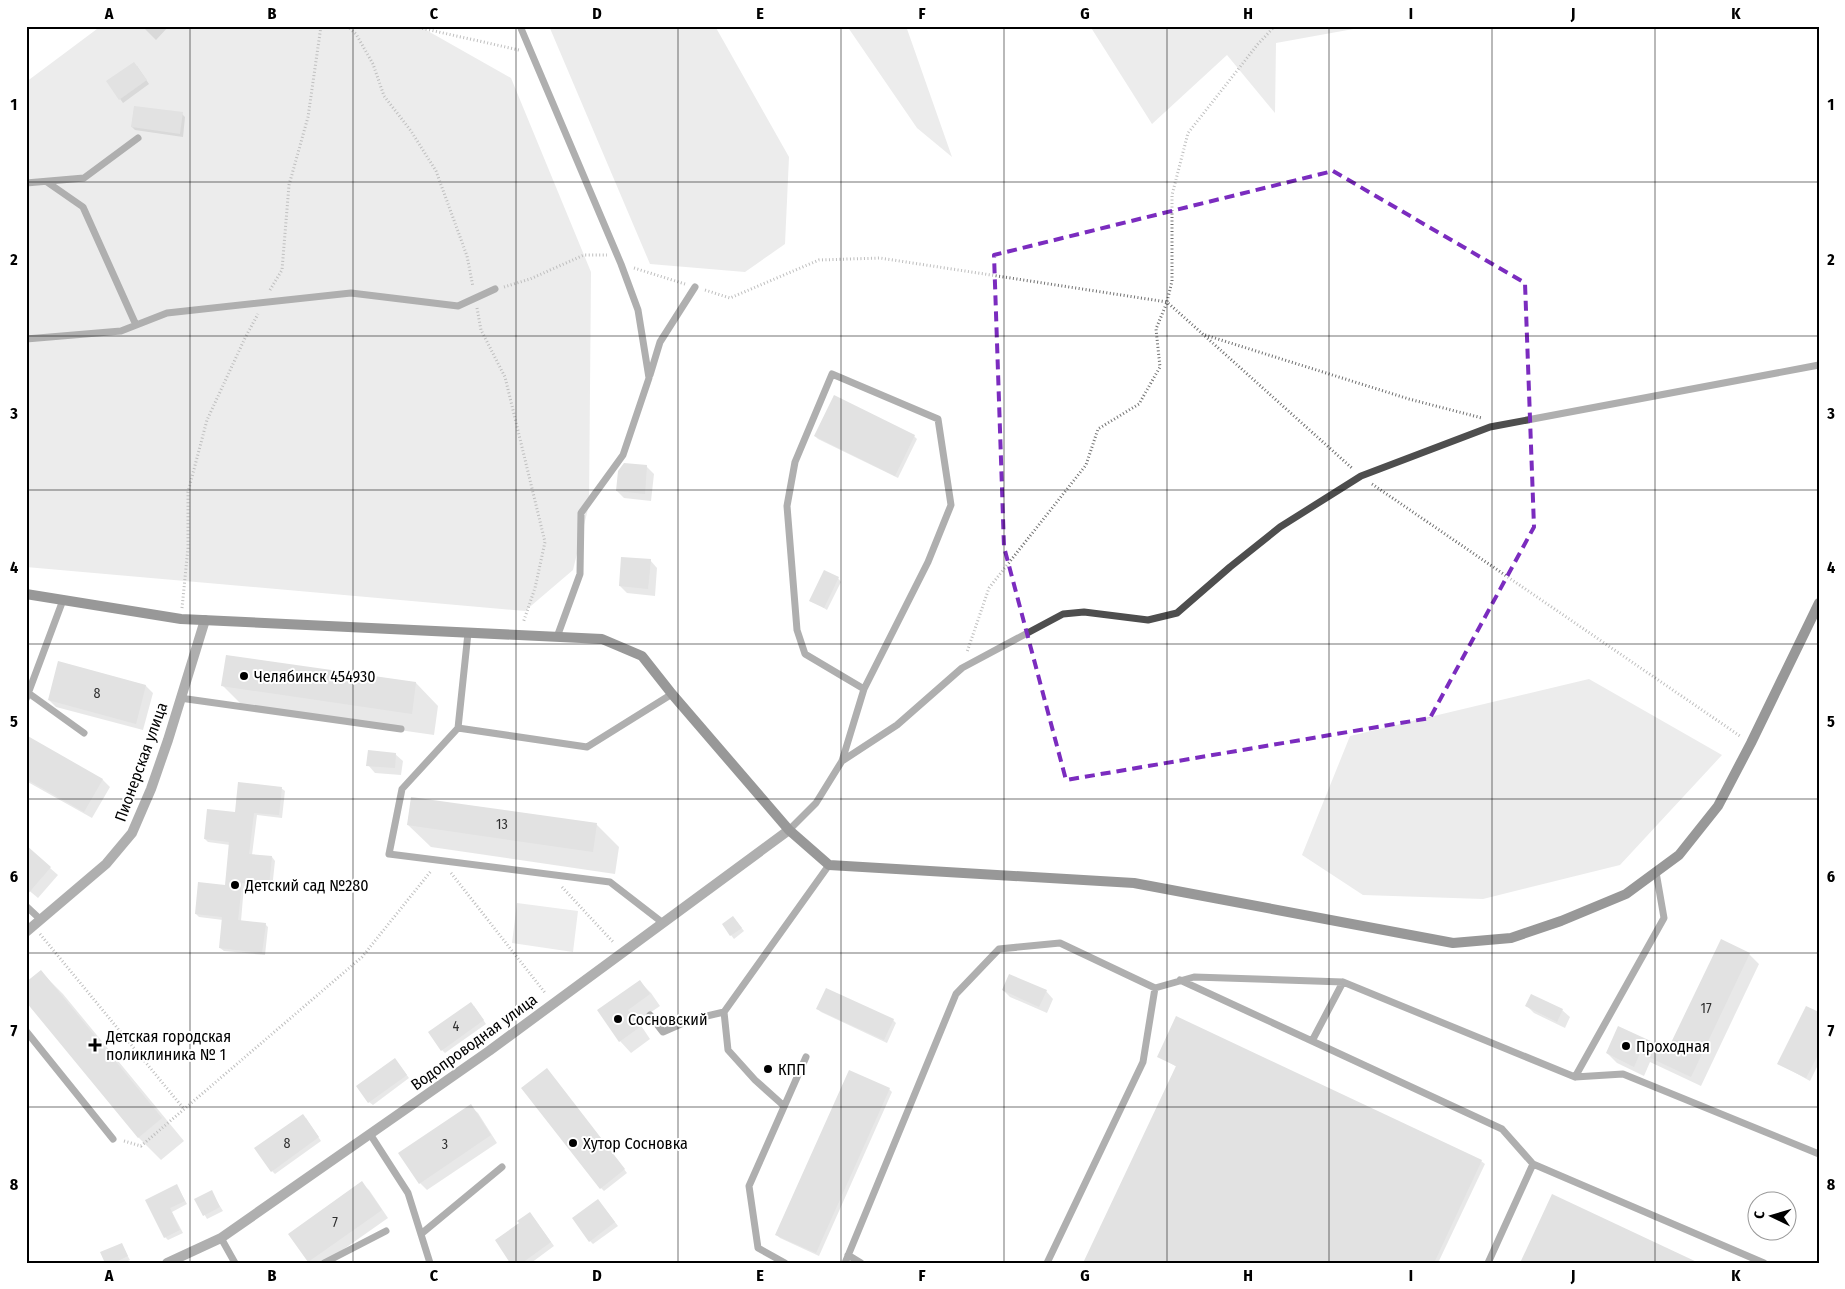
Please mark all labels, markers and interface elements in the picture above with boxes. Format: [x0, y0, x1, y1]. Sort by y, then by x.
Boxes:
text: A [104, 4, 114, 23]
text: B [268, 4, 277, 23]
text: C [430, 4, 439, 23]
text: D [592, 4, 602, 23]
text: E [756, 4, 764, 23]
text: F [918, 4, 926, 23]
text: G [1080, 4, 1090, 23]
text: H [1243, 4, 1253, 23]
text: I [1409, 4, 1413, 23]
text: J [1570, 4, 1575, 23]
text: K [1731, 4, 1741, 23]
text: 1 [11, 95, 17, 114]
text: 1 [1828, 95, 1834, 114]
text: 2 [9, 250, 18, 269]
text: 2 [1826, 250, 1835, 269]
text: 3 [9, 404, 18, 423]
text: 3 [1826, 404, 1835, 423]
text: 4 [10, 558, 18, 577]
text: 4 [1827, 558, 1835, 577]
place label: Челябинск 454930 [254, 667, 376, 686]
marker: Челябинск 454930 [238, 670, 250, 682]
house number: 8 [94, 685, 101, 702]
street label: Пионерская улица [111, 700, 171, 824]
text: 5 [10, 712, 18, 731]
text: 5 [1827, 712, 1835, 731]
house number: 13 [496, 816, 508, 833]
text: 6 [10, 867, 18, 886]
text: 6 [1827, 867, 1835, 886]
place label: Детский сад №280 [244, 876, 369, 895]
marker: Детский сад №280 [229, 879, 241, 891]
street label: Водопроводная улица [407, 990, 541, 1094]
house number: 17 [1700, 1000, 1712, 1017]
place label: Сосновский [628, 1010, 708, 1029]
marker: Сосновский [612, 1013, 624, 1025]
house number: 4 [453, 1018, 460, 1035]
text: 7 [11, 1021, 18, 1040]
text: 7 [1828, 1021, 1835, 1040]
place label: Детская городская поликлиника № 1 [105, 1027, 231, 1064]
place label: Проходная [1636, 1037, 1710, 1056]
marker: Детская городская поликлиника № 1 [88, 1038, 102, 1052]
marker: Проходная [1620, 1040, 1632, 1052]
place label: КПП [778, 1060, 806, 1079]
marker: КПП [762, 1063, 774, 1075]
place label: Хутор Сосновка [583, 1134, 688, 1153]
house number: 8 [284, 1135, 291, 1152]
house number: 3 [442, 1136, 448, 1153]
marker: Хутор Сосновка [567, 1137, 579, 1149]
text: 8 [10, 1175, 19, 1194]
text: 8 [1827, 1175, 1836, 1194]
north arrow [1748, 1192, 1798, 1242]
text: С [1751, 1210, 1768, 1219]
house number: 7 [332, 1214, 338, 1231]
text: A [104, 1266, 114, 1285]
text: B [268, 1266, 277, 1285]
text: C [430, 1266, 439, 1285]
text: D [592, 1266, 602, 1285]
text: E [756, 1266, 764, 1285]
text: F [918, 1266, 926, 1285]
text: G [1080, 1266, 1090, 1285]
text: H [1243, 1266, 1253, 1285]
text: I [1409, 1266, 1413, 1285]
text: J [1570, 1266, 1575, 1285]
text: K [1731, 1266, 1741, 1285]

